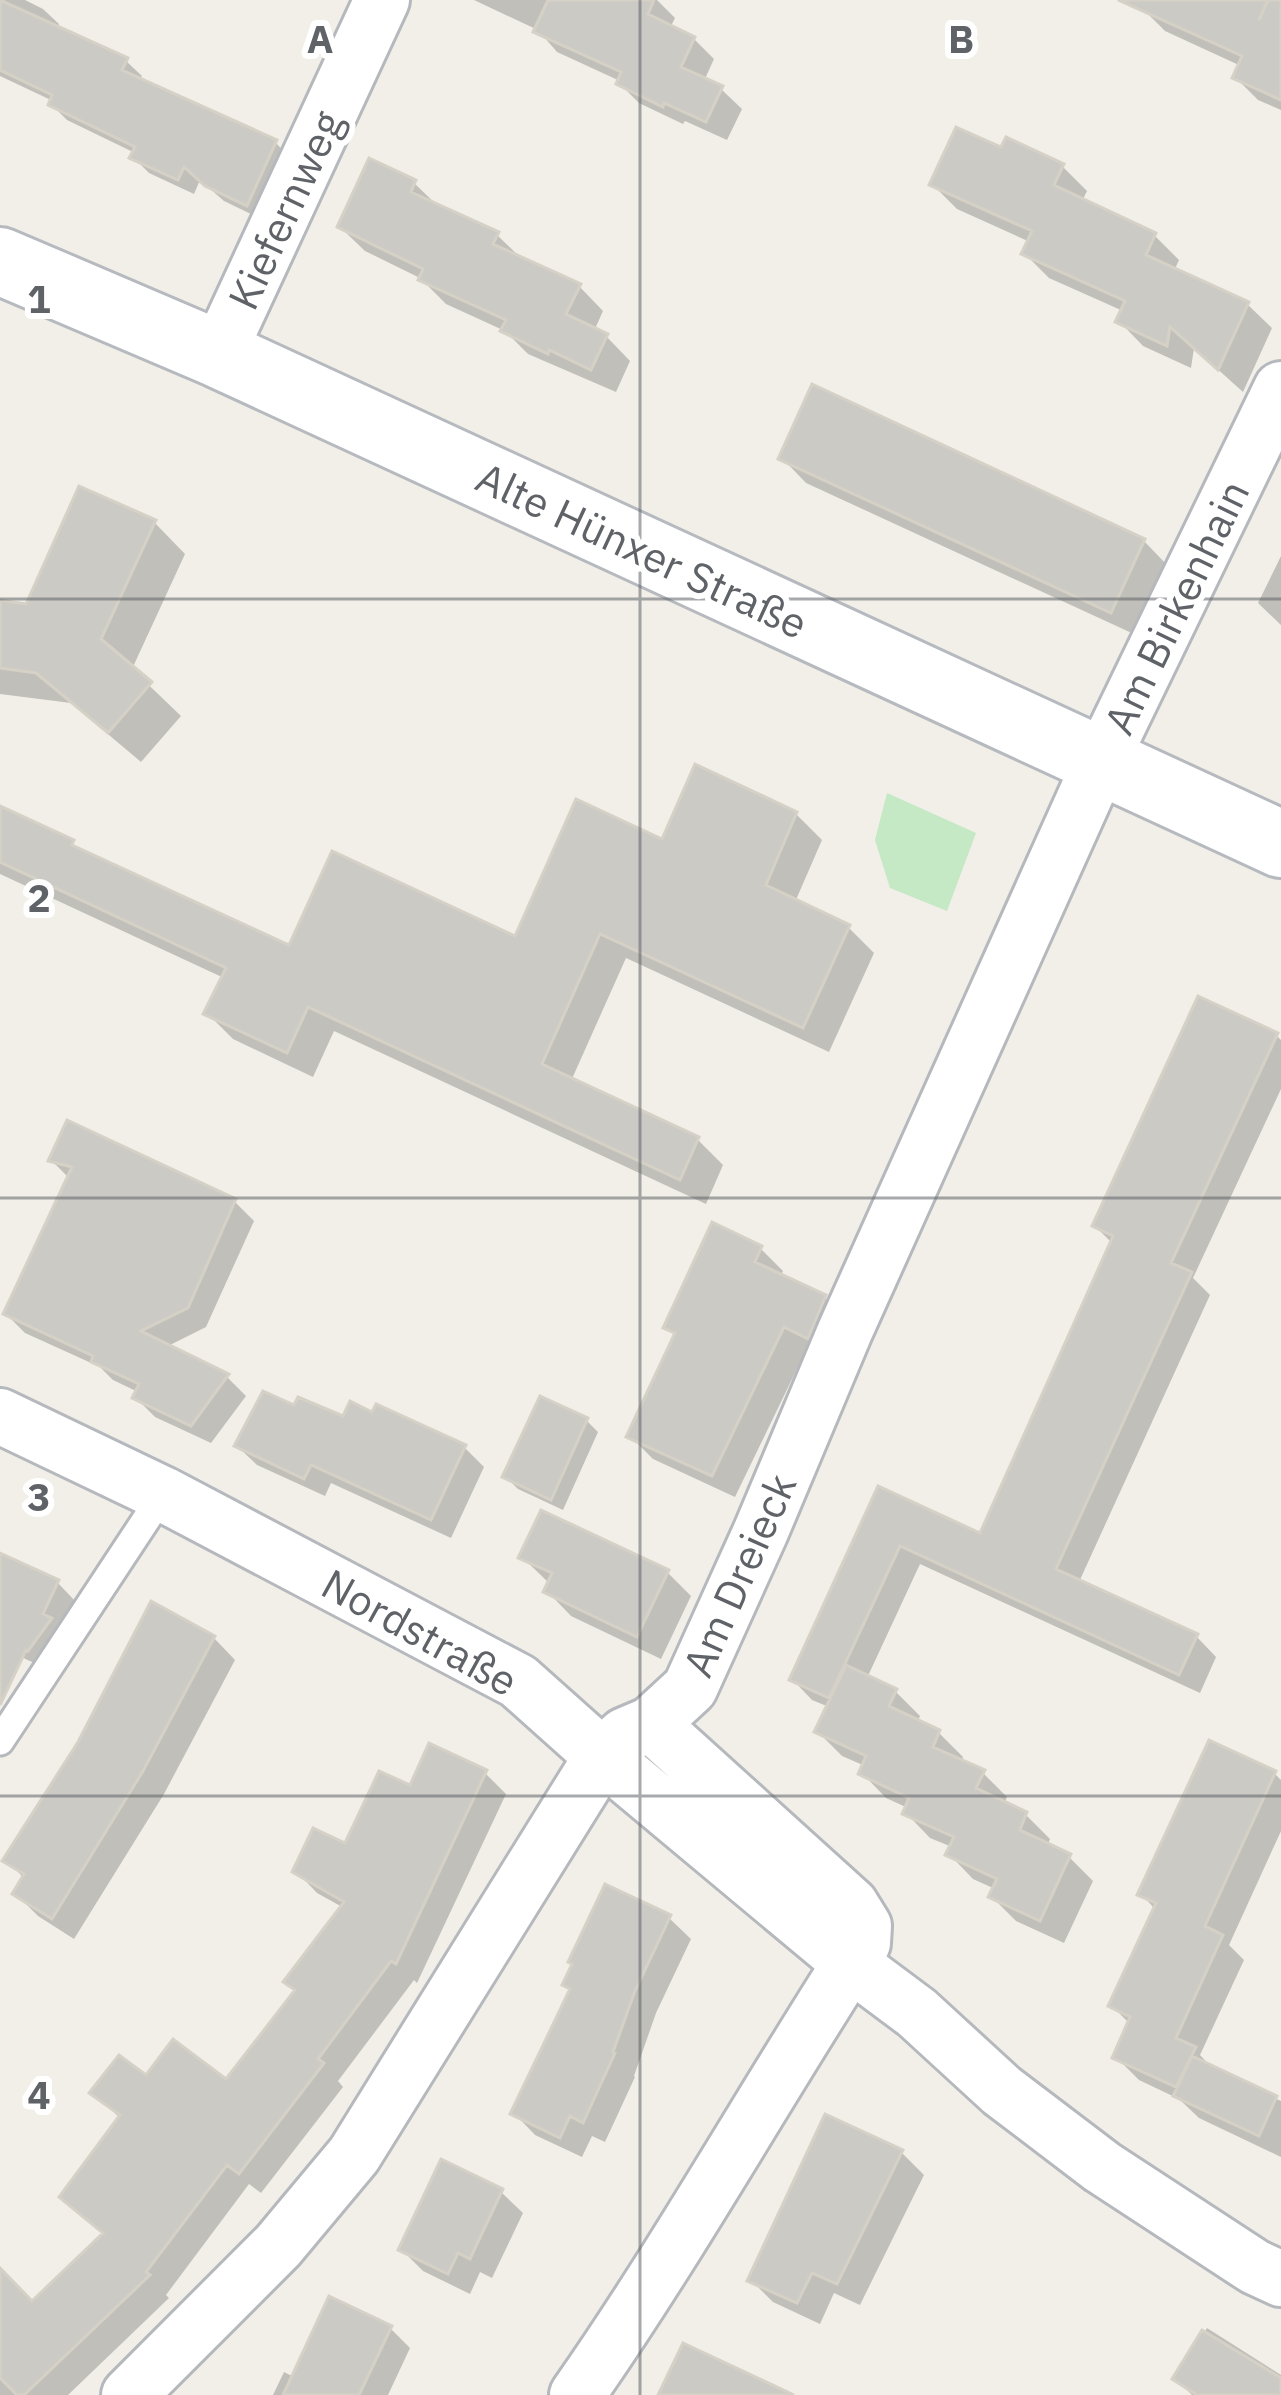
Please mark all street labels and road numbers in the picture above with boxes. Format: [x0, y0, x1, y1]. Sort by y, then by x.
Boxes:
street label: Kiefernweg [215, 102, 355, 318]
street label: Alte Hünxer Straße [468, 449, 816, 651]
street label: Am Birkenhain [1091, 471, 1261, 743]
street label: Am Dreieck [670, 1465, 808, 1685]
street label: Nordstraße [313, 1556, 527, 1708]

